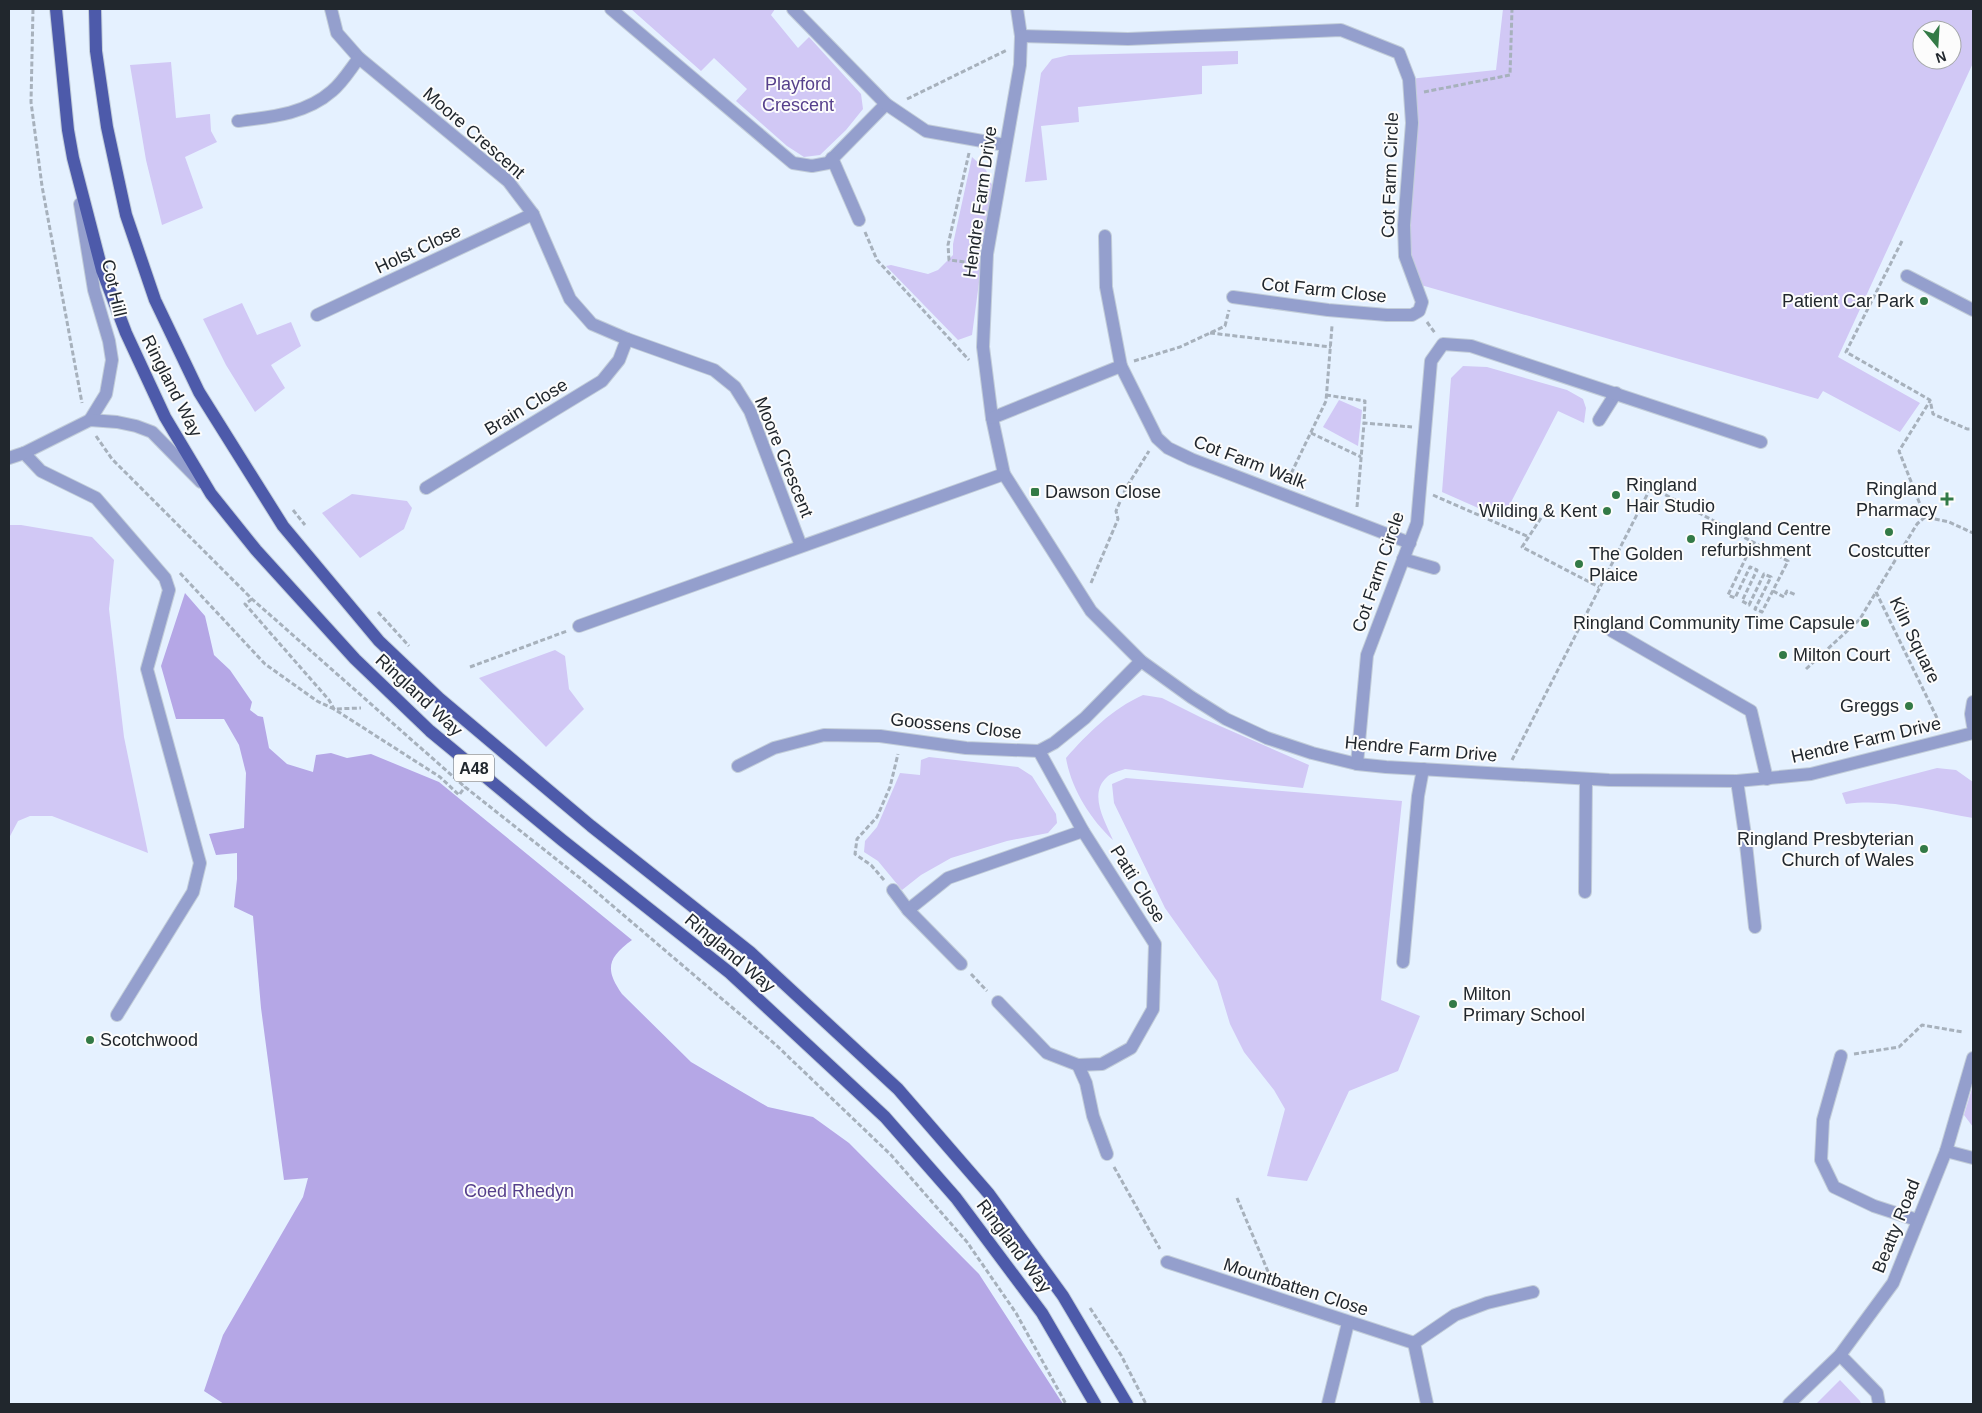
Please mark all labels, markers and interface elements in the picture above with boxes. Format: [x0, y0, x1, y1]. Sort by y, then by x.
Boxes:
north arrow [1912, 20, 1962, 70]
text: N [1934, 48, 1948, 67]
park label: Playford Crescent [762, 74, 834, 115]
street label: Moore Crescent [419, 83, 529, 183]
street label: Cot Farm Circle [1378, 112, 1402, 238]
street label: Hendre Farm Drive [959, 125, 1001, 279]
street label: Holst Close [372, 220, 464, 278]
street label: Cot Hill [98, 257, 130, 319]
street label: Cot Farm Close [1260, 273, 1388, 307]
place label: Patient Car Park [1782, 291, 1915, 311]
marker: Patient Car Park [1918, 295, 1930, 307]
street label: Ringland Way [138, 332, 206, 440]
street label: Brain Close [481, 374, 571, 440]
street label: Moore Crescent [751, 394, 817, 520]
street label: Cot Farm Walk [1191, 431, 1310, 493]
place label: Ringland Hair Studio [1626, 475, 1715, 516]
place label: Ringland Pharmacy [1856, 479, 1937, 520]
place label: Dawson Close [1045, 482, 1161, 502]
marker: Dawson Close [1029, 486, 1041, 498]
marker: Ringland Hair Studio [1610, 489, 1622, 501]
marker: Ringland Pharmacy [1941, 493, 1953, 505]
place label: Wilding & Kent [1479, 501, 1597, 521]
marker: Wilding & Kent [1601, 505, 1613, 517]
street label: Cot Farm Circle [1348, 509, 1408, 635]
place label: Ringland Centre refurbishment [1701, 519, 1831, 560]
marker: Costcutter [1883, 526, 1895, 538]
marker: Ringland Centre refurbishment [1685, 533, 1697, 545]
place label: Costcutter [1848, 541, 1930, 561]
place label: The Golden Plaice [1589, 544, 1683, 585]
marker: The Golden Plaice [1573, 558, 1585, 570]
street label: Kiln Square [1886, 594, 1944, 686]
place label: Ringland Community Time Capsule [1573, 613, 1855, 633]
marker: Ringland Community Time Capsule [1859, 617, 1871, 629]
place label: Milton Court [1793, 645, 1890, 665]
marker: Milton Court [1777, 649, 1789, 661]
street label: Ringland Way [371, 650, 467, 740]
place label: Greggs [1840, 696, 1899, 716]
marker: Greggs [1903, 700, 1915, 712]
street label: Goossens Close [889, 709, 1023, 743]
street label: Hendre Farm Drive [1789, 713, 1943, 767]
street label: Hendre Farm Drive [1344, 732, 1498, 766]
road number: A48 [454, 754, 494, 781]
place label: Ringland Presbyterian Church of Wales [1737, 829, 1914, 870]
street label: Patti Close [1106, 842, 1170, 926]
marker: Ringland Presbyterian Church of Wales [1918, 843, 1930, 855]
street label: Ringland Way [681, 910, 779, 996]
place label: Milton Primary School [1463, 984, 1585, 1025]
marker: Milton Primary School [1447, 998, 1459, 1010]
place label: Scotchwood [100, 1030, 198, 1050]
marker: Scotchwood [84, 1034, 96, 1046]
street label: Beatty Road [1868, 1176, 1924, 1276]
park label: Coed Rhedyn [464, 1181, 574, 1201]
street label: Ringland Way [972, 1196, 1056, 1296]
street label: Mountbatten Close [1221, 1254, 1371, 1320]

